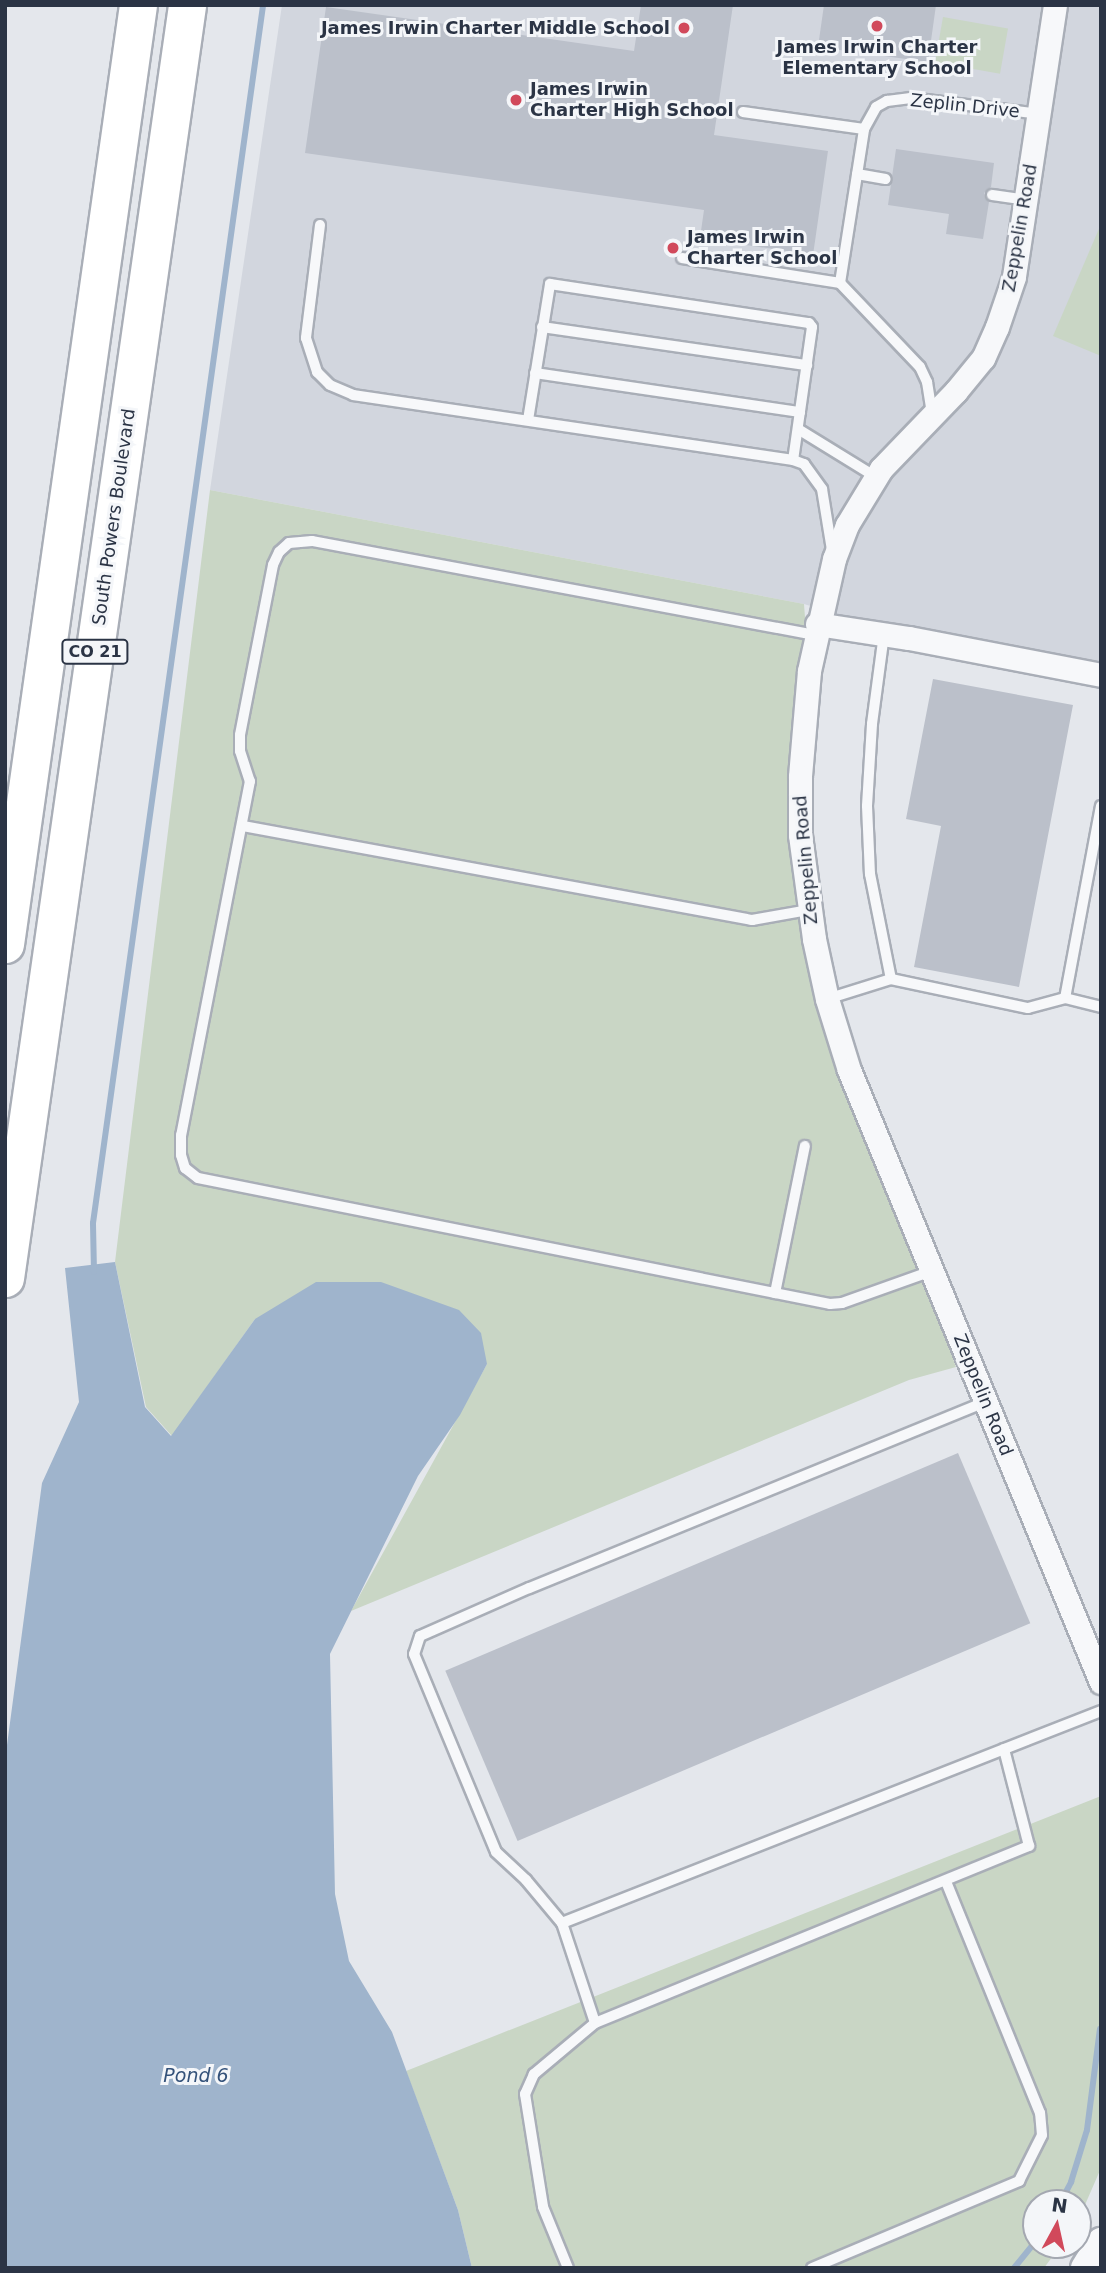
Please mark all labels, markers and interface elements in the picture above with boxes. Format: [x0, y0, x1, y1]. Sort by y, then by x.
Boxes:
place label: James Irwin Charter Middle School [321, 17, 670, 39]
marker: James Irwin Charter Elementary School [869, 18, 885, 34]
marker: James Irwin Charter Middle School [676, 20, 692, 36]
place label: James Irwin Charter Elementary School [777, 37, 977, 80]
place label: James Irwin Charter High School [530, 79, 734, 122]
street label: Zeplin Drive [909, 90, 1021, 122]
marker: James Irwin Charter High School [508, 92, 524, 108]
street label: Zeppelin Road [998, 162, 1042, 294]
place label: James Irwin Charter School [687, 227, 837, 270]
marker: James Irwin Charter School [665, 240, 681, 256]
street label: South Powers Boulevard [88, 407, 140, 627]
road number: CO 21 [60, 639, 130, 664]
street label: Zeppelin Road [790, 794, 822, 926]
street label: Zeppelin Road [949, 1331, 1017, 1459]
water label: Pond 6 [163, 2065, 229, 2087]
north arrow [1022, 2189, 1092, 2259]
text: N [1050, 2193, 1069, 2217]

